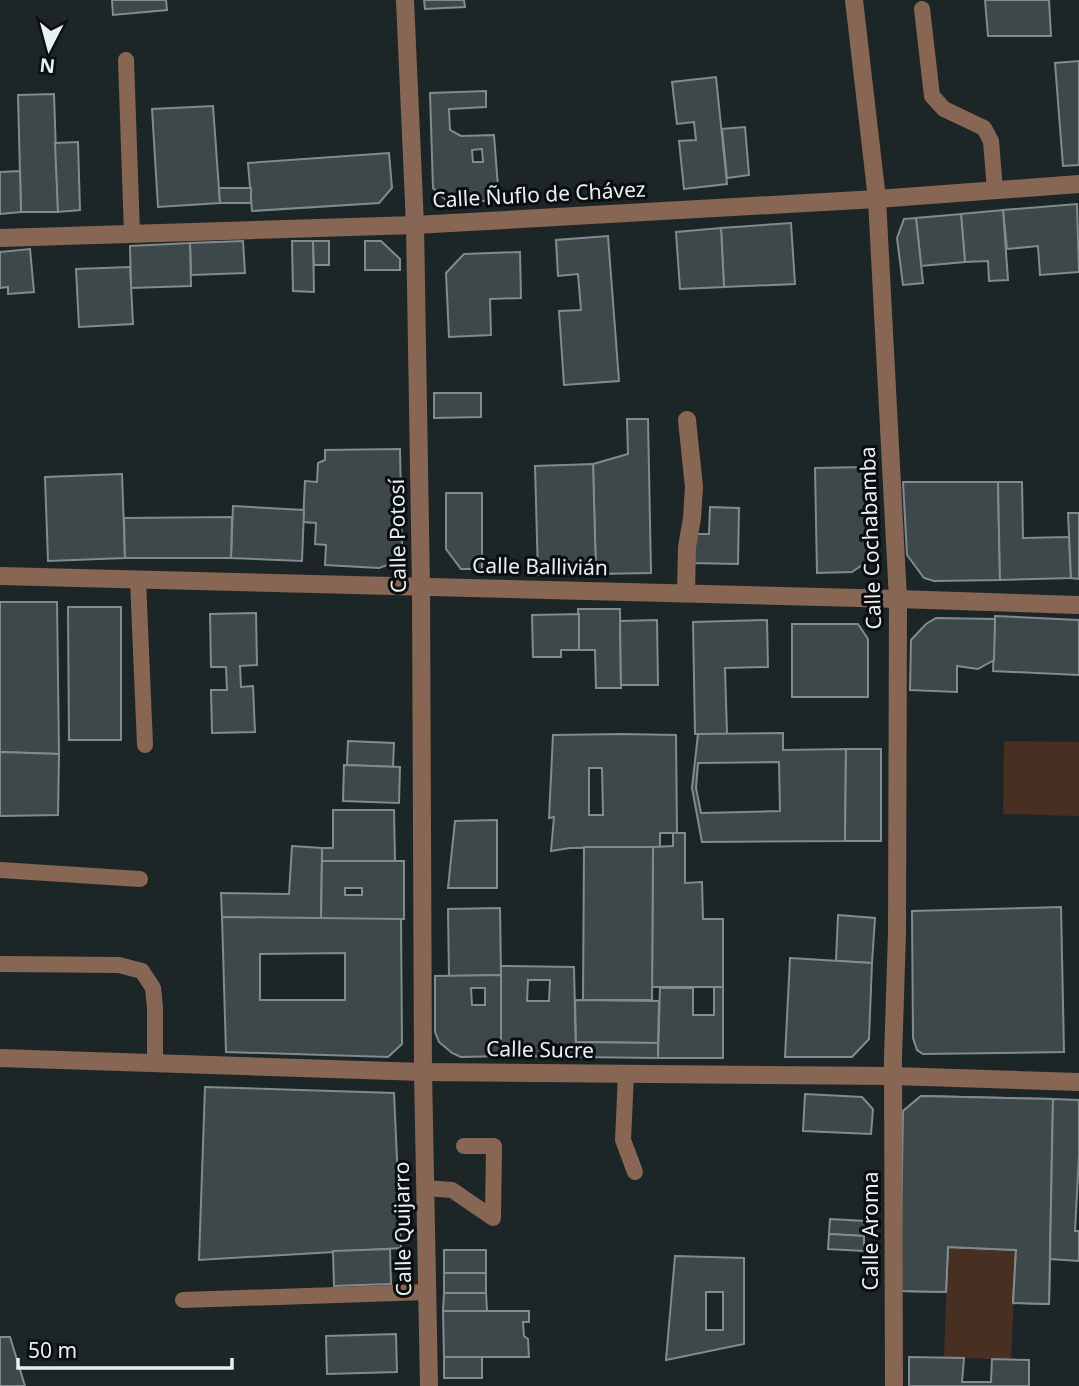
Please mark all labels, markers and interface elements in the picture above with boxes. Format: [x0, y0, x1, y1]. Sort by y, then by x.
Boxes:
north arrow [14, 14, 84, 84]
text: N [38, 52, 56, 80]
street label: Calle Ñuflo de Chávez [432, 174, 646, 214]
street label: Calle Cochabamba [853, 446, 887, 630]
street label: Calle Potosí [382, 478, 412, 593]
street label: Calle Ballivián [472, 551, 608, 581]
street label: Calle Sucre [486, 1034, 594, 1064]
street label: Calle Quijarro [387, 1161, 417, 1297]
street label: Calle Aroma [856, 1172, 884, 1291]
scale bar [18, 1326, 231, 1370]
text: 50 m [28, 1336, 77, 1364]

